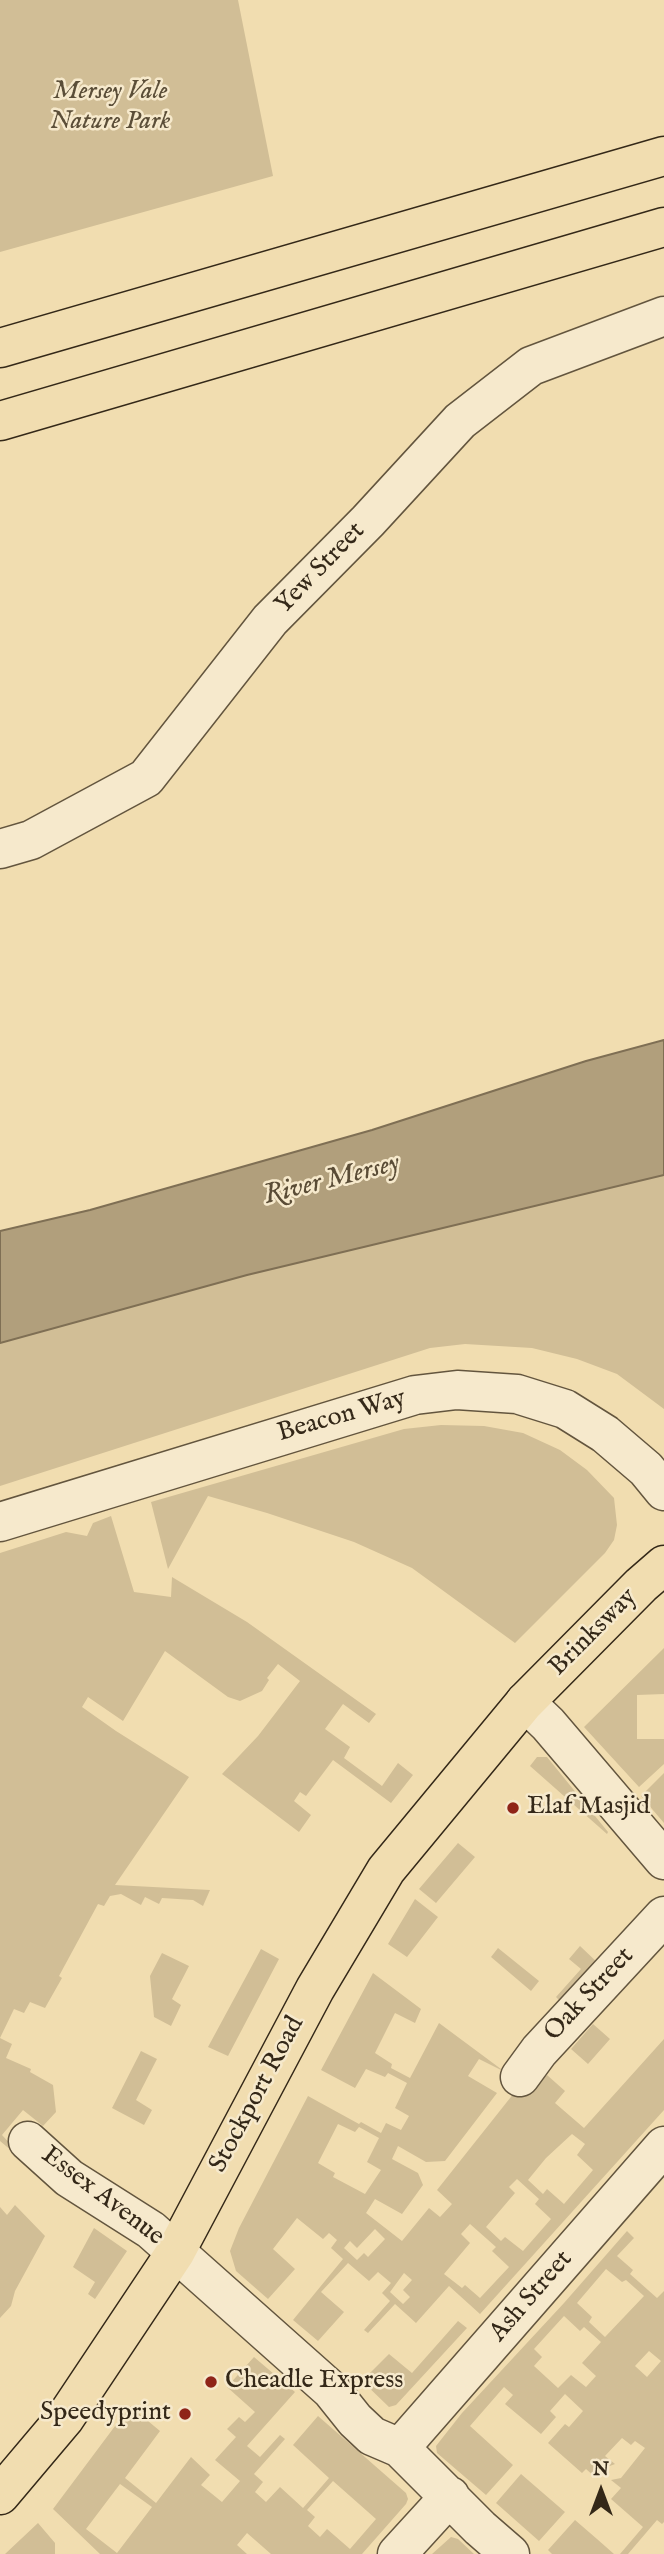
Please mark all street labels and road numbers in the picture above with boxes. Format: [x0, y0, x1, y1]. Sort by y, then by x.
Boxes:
street label: Yew Street [270, 517, 372, 621]
street label: Beacon Way [274, 1384, 410, 1450]
street label: Brinksway [544, 1583, 644, 1683]
street label: Oak Street [539, 1942, 641, 2048]
street label: Stockport Road [204, 2012, 312, 2178]
street label: Essex Avenue [34, 2141, 170, 2253]
street label: Ash Street [484, 2245, 580, 2349]

